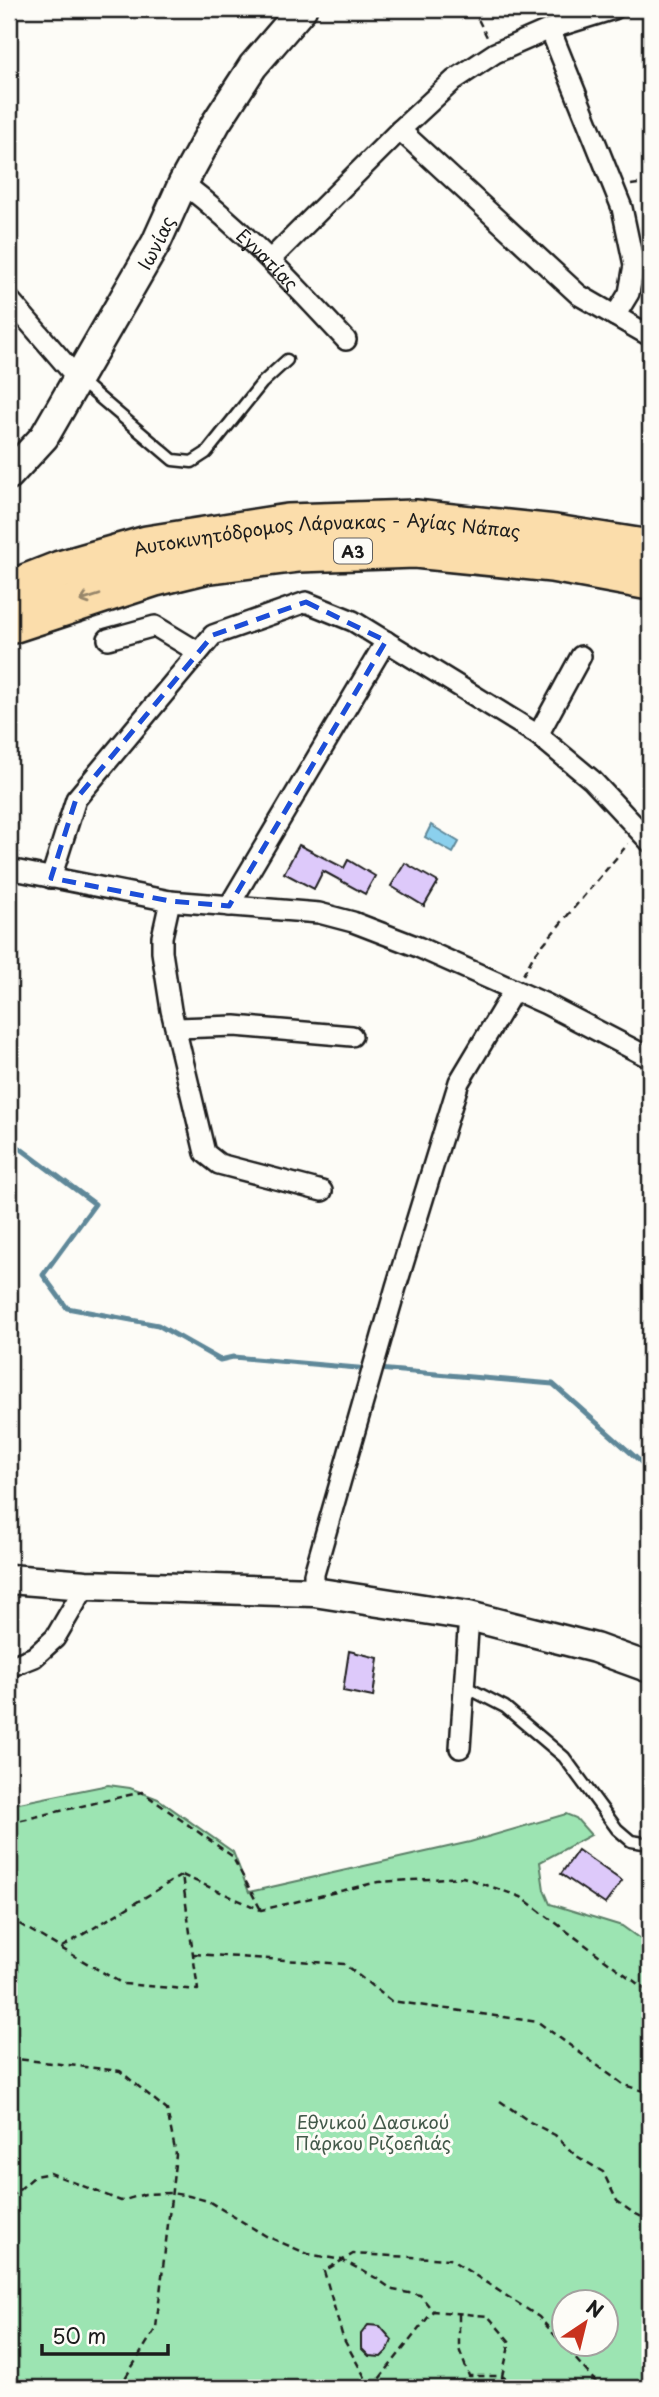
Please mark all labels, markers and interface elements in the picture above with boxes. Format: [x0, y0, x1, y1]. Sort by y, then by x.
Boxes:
street label: Ιωνίας [130, 211, 180, 274]
street label: Εγνατίας [231, 222, 305, 296]
street label: Αυτοκινητόδρομος Λάρνακας - Αγίας Νάπας [130, 505, 522, 562]
road number: A3 [334, 538, 372, 564]
one-way arrow [79, 593, 101, 606]
park label: Εθνικού Δασικού Πάρκου Ριζοελιάς [295, 2108, 451, 2156]
north arrow [550, 2288, 620, 2358]
text: N [581, 2292, 610, 2324]
scale bar [42, 2313, 168, 2357]
text: 50 m [52, 2319, 106, 2351]

